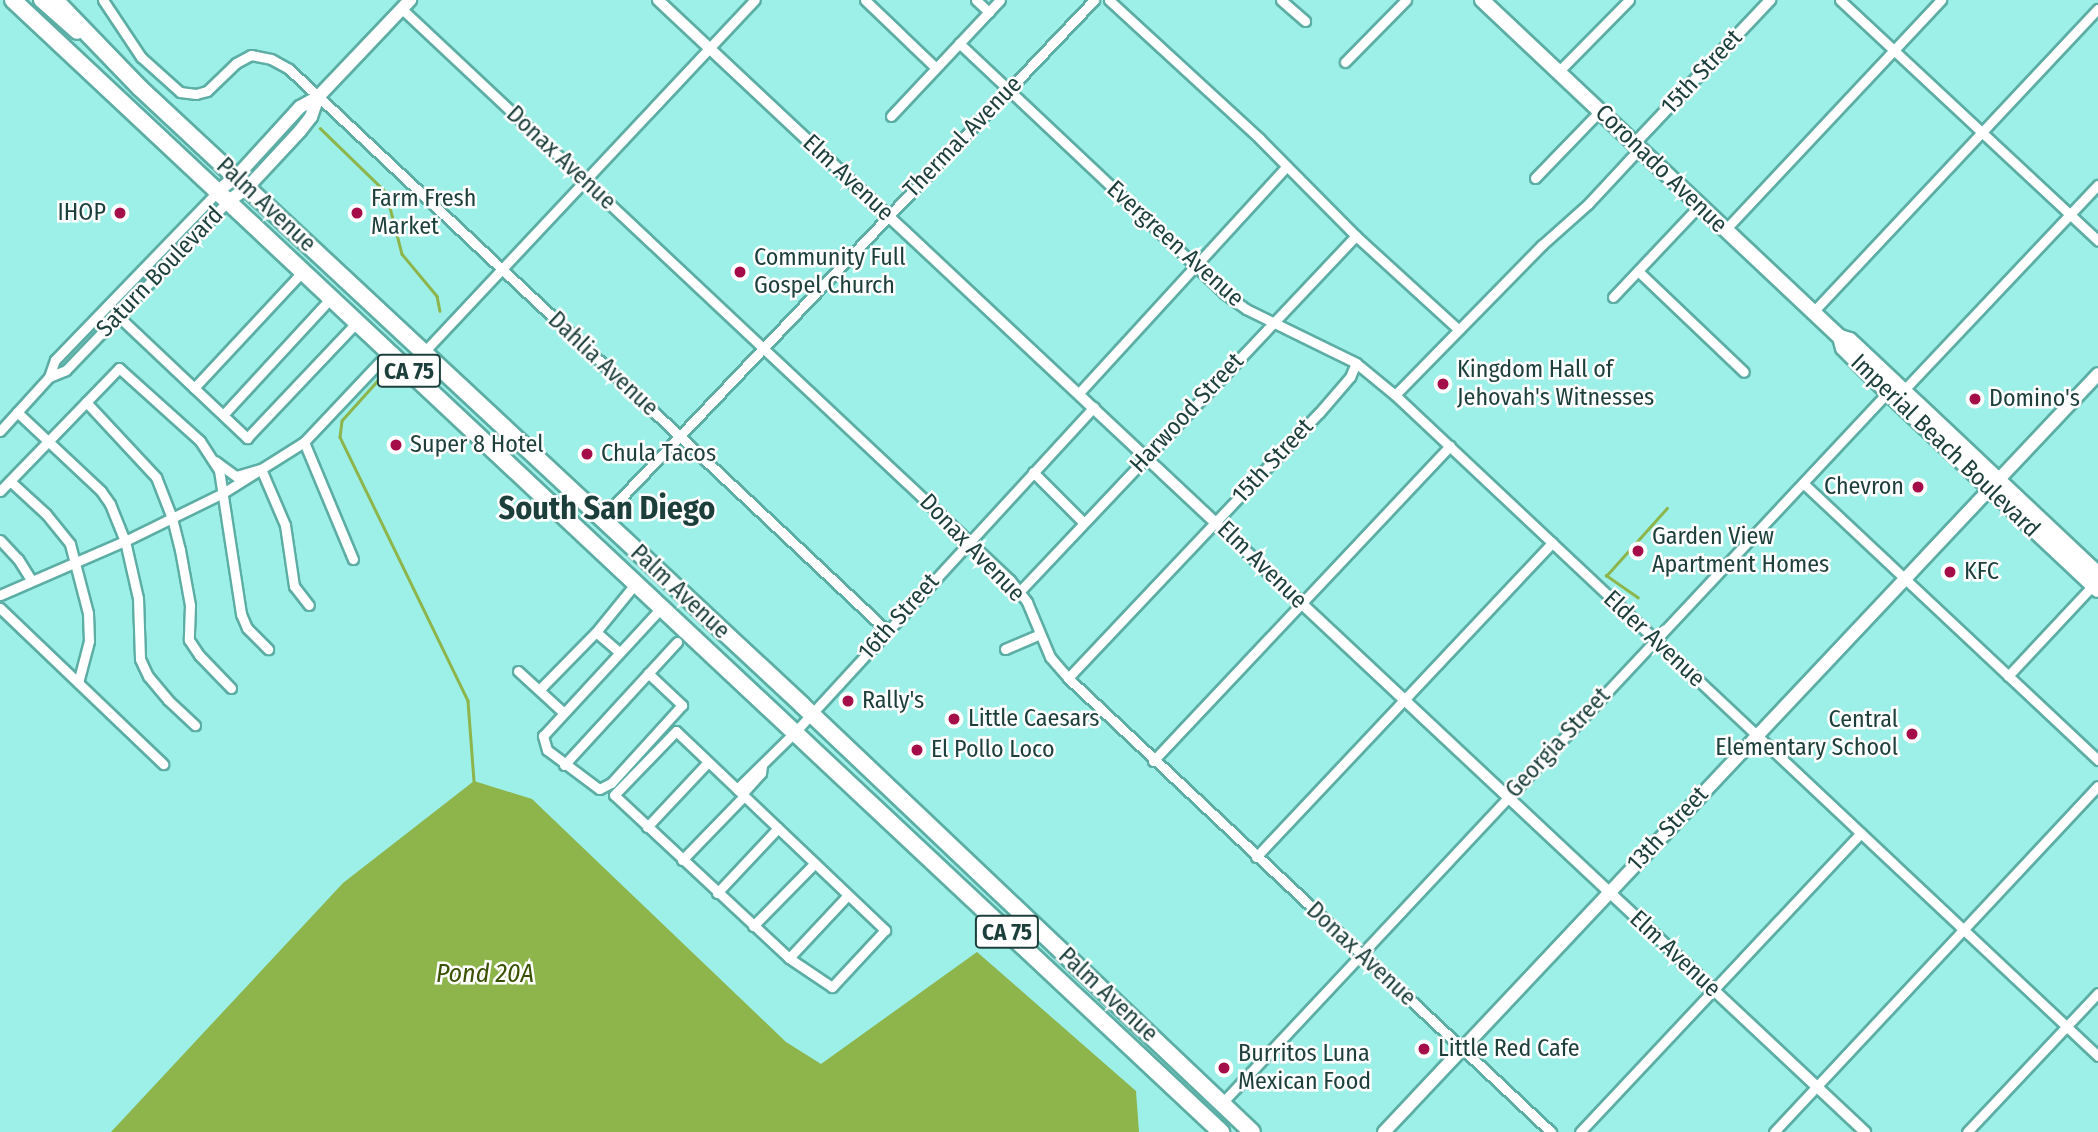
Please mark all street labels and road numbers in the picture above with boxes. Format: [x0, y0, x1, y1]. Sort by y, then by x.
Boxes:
street label: 15th Street [1656, 24, 1748, 120]
street label: Thermal Avenue [898, 70, 1028, 204]
street label: Coronado Avenue [1589, 99, 1733, 239]
street label: Donax Avenue [500, 100, 622, 216]
street label: Elm Avenue [797, 129, 899, 227]
street label: Palm Avenue [210, 152, 322, 258]
street label: Evergreen Avenue [1101, 175, 1249, 313]
street label: Saturn Boulevard [91, 201, 229, 343]
street label: Dahlia Avenue [542, 306, 664, 422]
street label: Harwood Street [1124, 347, 1250, 479]
street label: Imperial Beach Boulevard [1845, 348, 2045, 544]
road number: CA 75 [376, 352, 442, 390]
street label: 15th Street [1227, 413, 1319, 509]
street label: Donax Avenue [913, 488, 1031, 608]
street label: Elm Avenue [1211, 515, 1313, 615]
street label: Palm Avenue [624, 539, 736, 645]
street label: 16th Street [853, 568, 945, 666]
street label: Elder Avenue [1597, 585, 1711, 693]
street label: Georgia Street [1500, 682, 1616, 804]
street label: 13th Street [1622, 781, 1714, 877]
street label: Donax Avenue [1300, 896, 1422, 1012]
street label: Elm Avenue [1624, 905, 1726, 1003]
road number: CA 75 [974, 912, 1040, 951]
street label: Palm Avenue [1052, 942, 1164, 1048]

